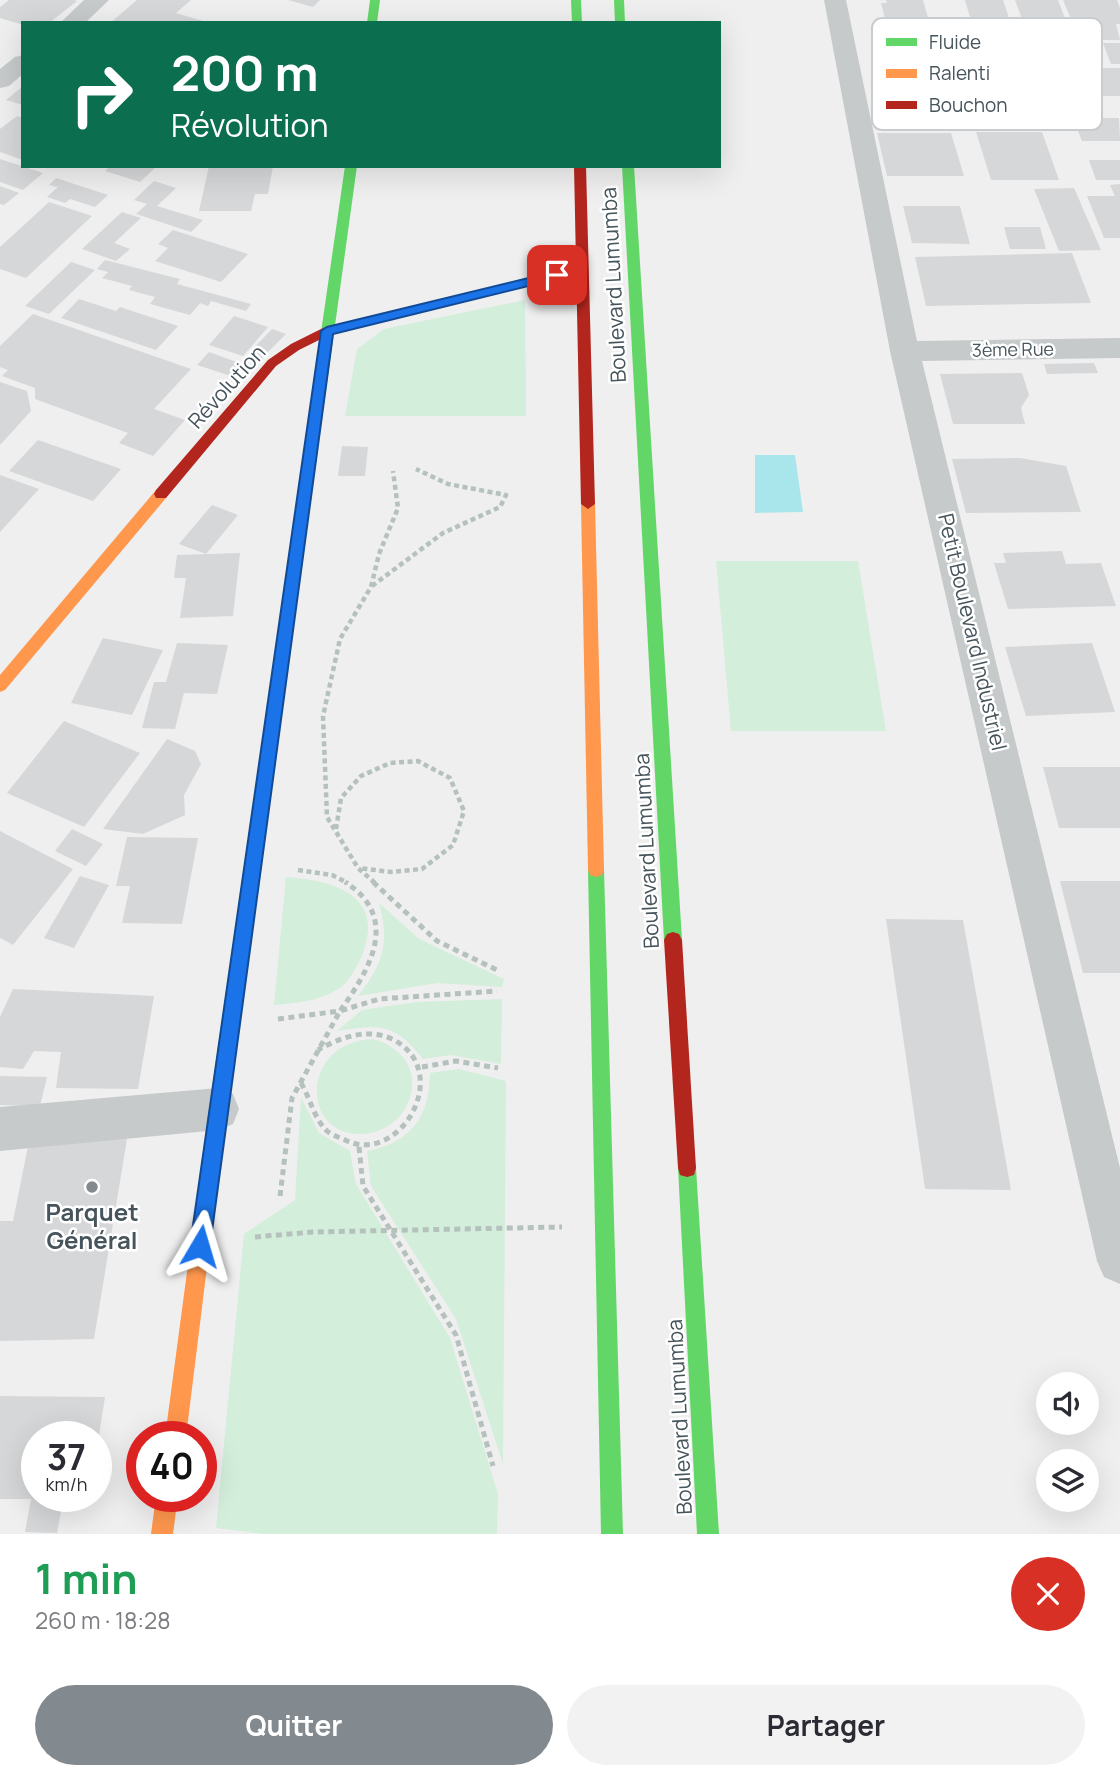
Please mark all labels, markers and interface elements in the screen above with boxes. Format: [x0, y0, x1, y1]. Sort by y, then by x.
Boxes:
legend [872, 18, 1102, 130]
text: Fluide [929, 29, 981, 55]
text: 200 m [171, 39, 319, 106]
icon: right [56, 49, 147, 140]
text: Ralenti [929, 60, 990, 86]
text: Bouchon [929, 92, 1008, 118]
text: Révolution [171, 103, 329, 147]
street label: Boulevard Lumumba [594, 187, 632, 383]
pin [527, 245, 587, 305]
icon: arrive [538, 256, 576, 294]
street label: 3ème Rue [972, 336, 1054, 362]
street label: Révolution [181, 339, 271, 434]
street label: Petit Boulevard Industriel [932, 511, 1014, 753]
street label: Boulevard Lumumba [627, 753, 665, 949]
marker: Parquet Général [84, 1179, 100, 1195]
place label: Parquet Général [45, 1195, 139, 1256]
position arrow [163, 1209, 237, 1283]
street label: Boulevard Lumumba [660, 1319, 698, 1515]
map controls [1036, 1372, 1099, 1512]
button: sound [1036, 1372, 1099, 1435]
speed limit sign: 40 [126, 1421, 217, 1512]
text: 37 [47, 1433, 86, 1481]
button: layers [1036, 1449, 1099, 1512]
text: km/h [46, 1472, 87, 1496]
text: 1 min [35, 1549, 138, 1607]
button: close [1011, 1557, 1085, 1631]
text: 260 m · 18:28 [35, 1604, 171, 1636]
button: Quitter [35, 1685, 553, 1765]
button: Partager [567, 1685, 1085, 1765]

